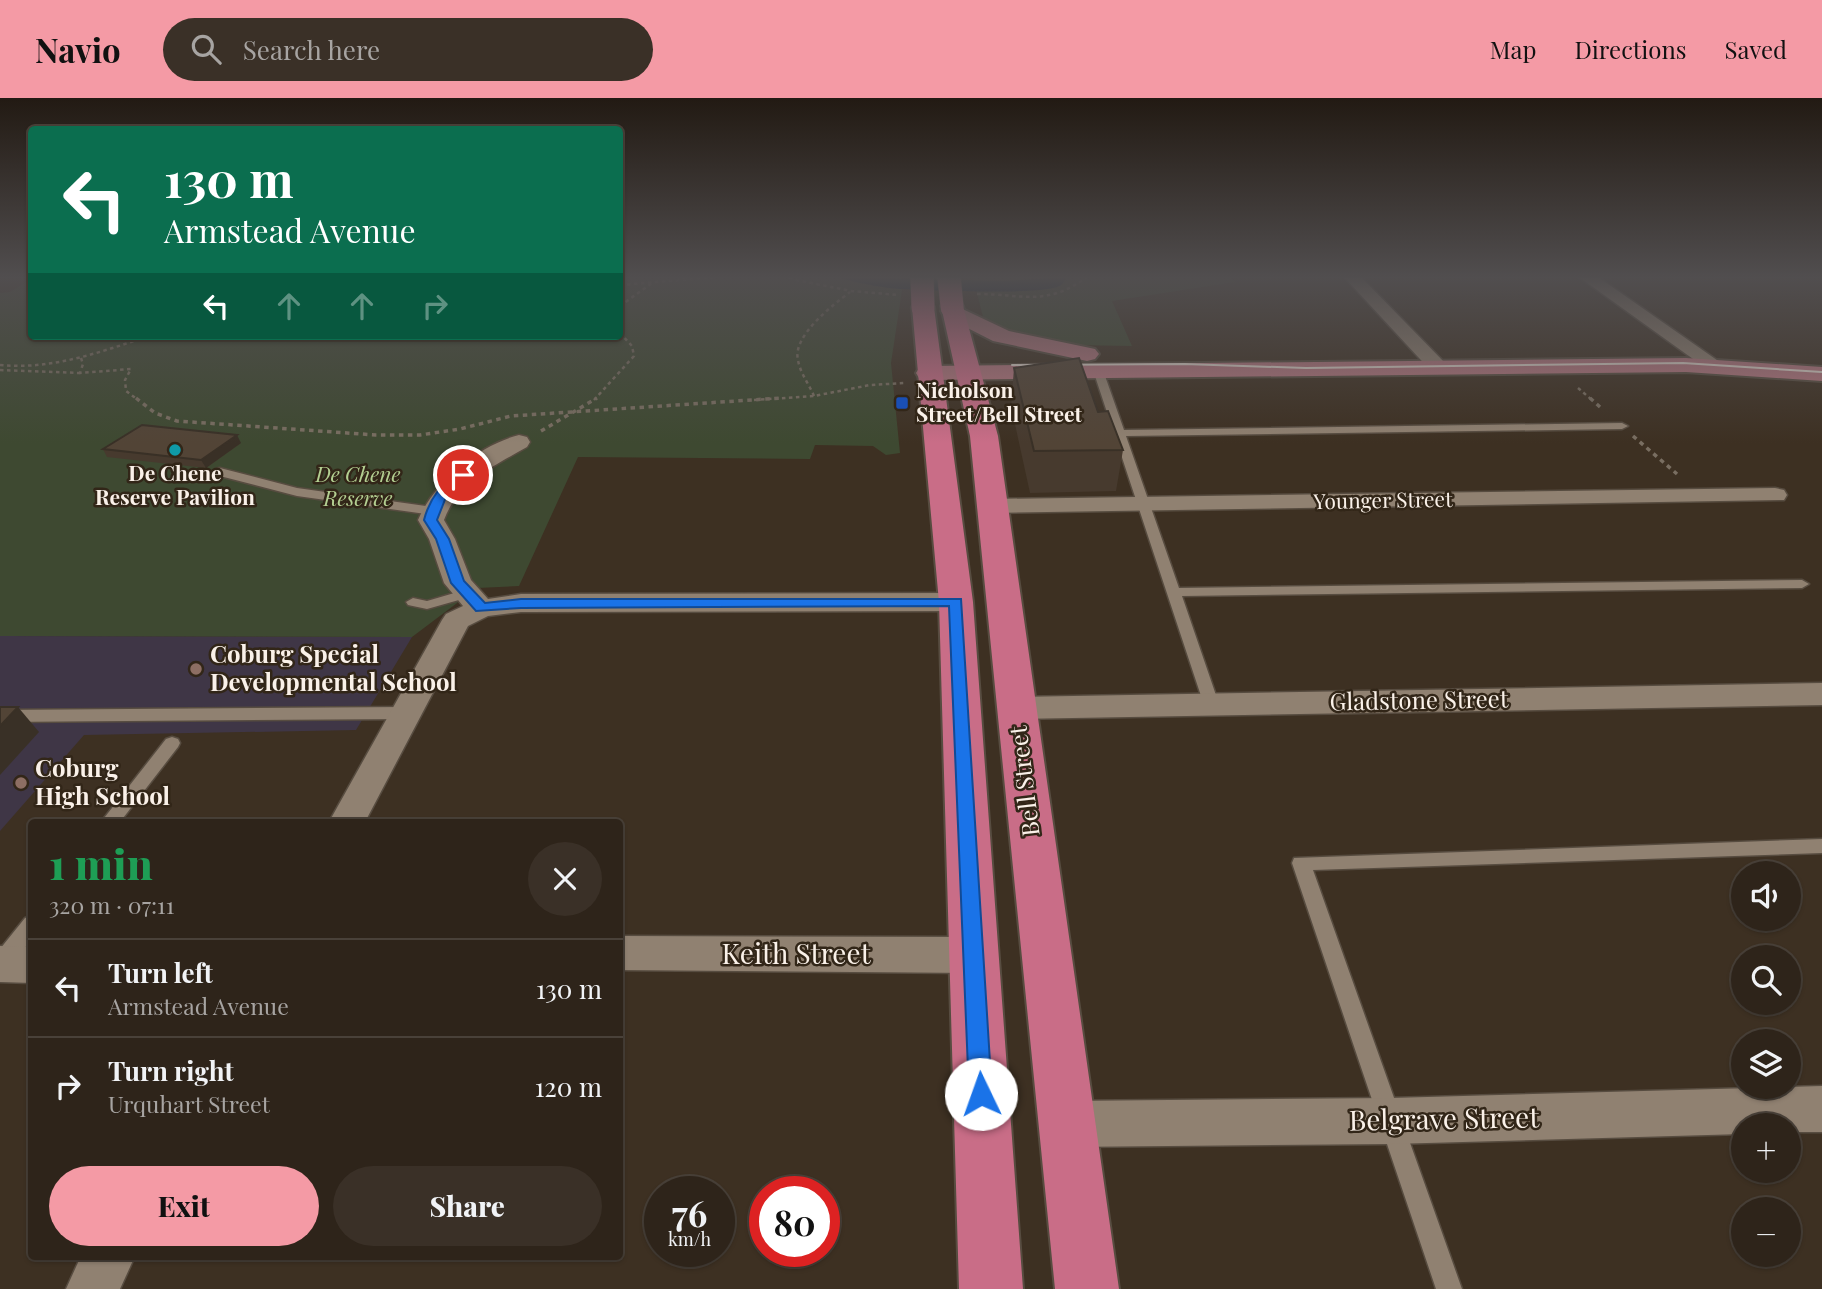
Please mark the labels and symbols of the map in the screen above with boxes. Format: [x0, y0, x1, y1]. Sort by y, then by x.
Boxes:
place label: Nicholson Street/Bell Street [916, 375, 1083, 427]
marker: Nicholson Street/Bell Street [894, 395, 910, 411]
marker: De Chene Reserve Pavilion [167, 442, 183, 458]
pin [433, 445, 493, 505]
place label: De Chene Reserve Pavilion [95, 458, 255, 510]
park label: De Chene Reserve [314, 459, 401, 511]
street label: Younger Street [1312, 484, 1453, 514]
place label: Coburg Special Developmental School [210, 637, 457, 697]
marker: Coburg Special Developmental School [188, 661, 204, 677]
street label: Gladstone Street [1329, 681, 1509, 717]
street label: Bell Street [1000, 724, 1046, 838]
place label: Coburg High School [35, 751, 171, 811]
marker: Coburg High School [13, 775, 29, 791]
street label: Keith Street [721, 934, 872, 971]
position arrow [944, 1057, 1018, 1131]
street label: Belgrave Street [1348, 1097, 1541, 1138]
speed limit sign: 80 [749, 1176, 840, 1267]

